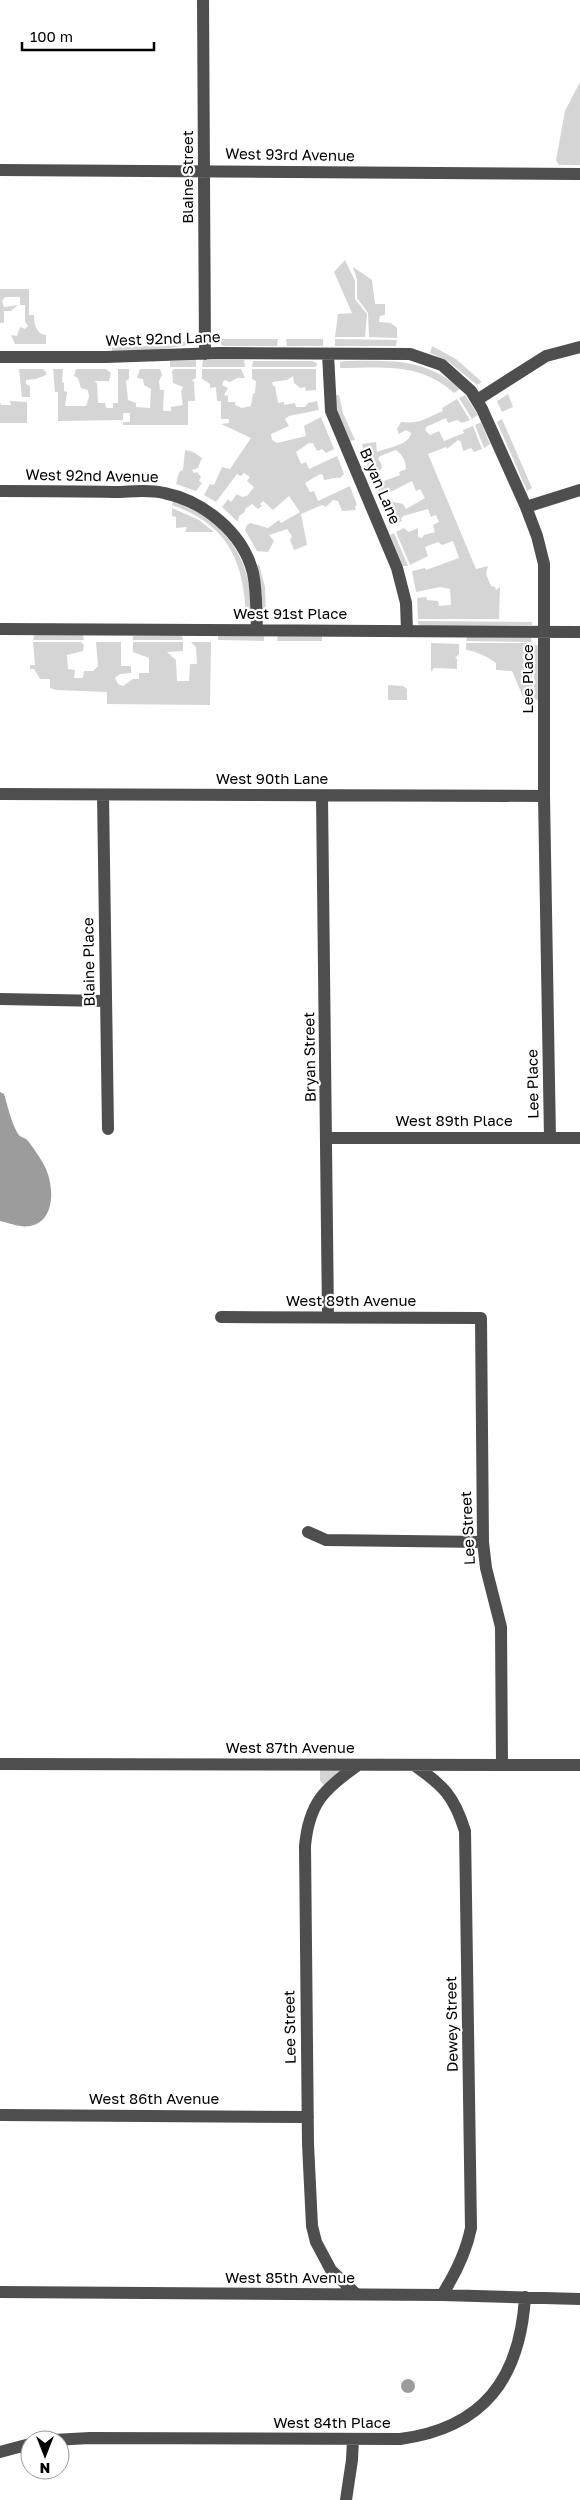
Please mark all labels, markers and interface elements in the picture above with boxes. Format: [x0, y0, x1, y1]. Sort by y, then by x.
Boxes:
scale bar [22, 20, 155, 52]
text: 100 m [30, 27, 73, 45]
street label: Blaine Street [178, 130, 196, 224]
street label: West 93rd Avenue [225, 144, 355, 164]
street label: West 92nd Lane [105, 327, 221, 349]
street label: Bryan Lane [357, 445, 405, 527]
street label: West 92nd Avenue [25, 465, 159, 485]
street label: West 91st Place [233, 604, 347, 622]
street label: Lee Place [518, 644, 536, 714]
street label: West 90th Lane [216, 769, 329, 787]
street label: Blaine Place [78, 917, 98, 1007]
street label: Bryan Street [299, 1012, 319, 1102]
street label: Lee Place [522, 1049, 542, 1119]
street label: West 89th Place [395, 1111, 513, 1129]
street label: West 89th Avenue [286, 1291, 416, 1309]
street label: Lee Street [456, 1491, 478, 1565]
street label: West 87th Avenue [225, 1738, 355, 1756]
street label: Dewey Street [441, 1976, 461, 2072]
street label: Lee Street [279, 1990, 299, 2064]
street label: West 86th Avenue [89, 2089, 219, 2107]
street label: West 85th Avenue [225, 2268, 355, 2286]
street label: West 84th Place [273, 2413, 391, 2431]
north arrow [20, 2430, 70, 2480]
text: N [40, 2460, 50, 2477]

